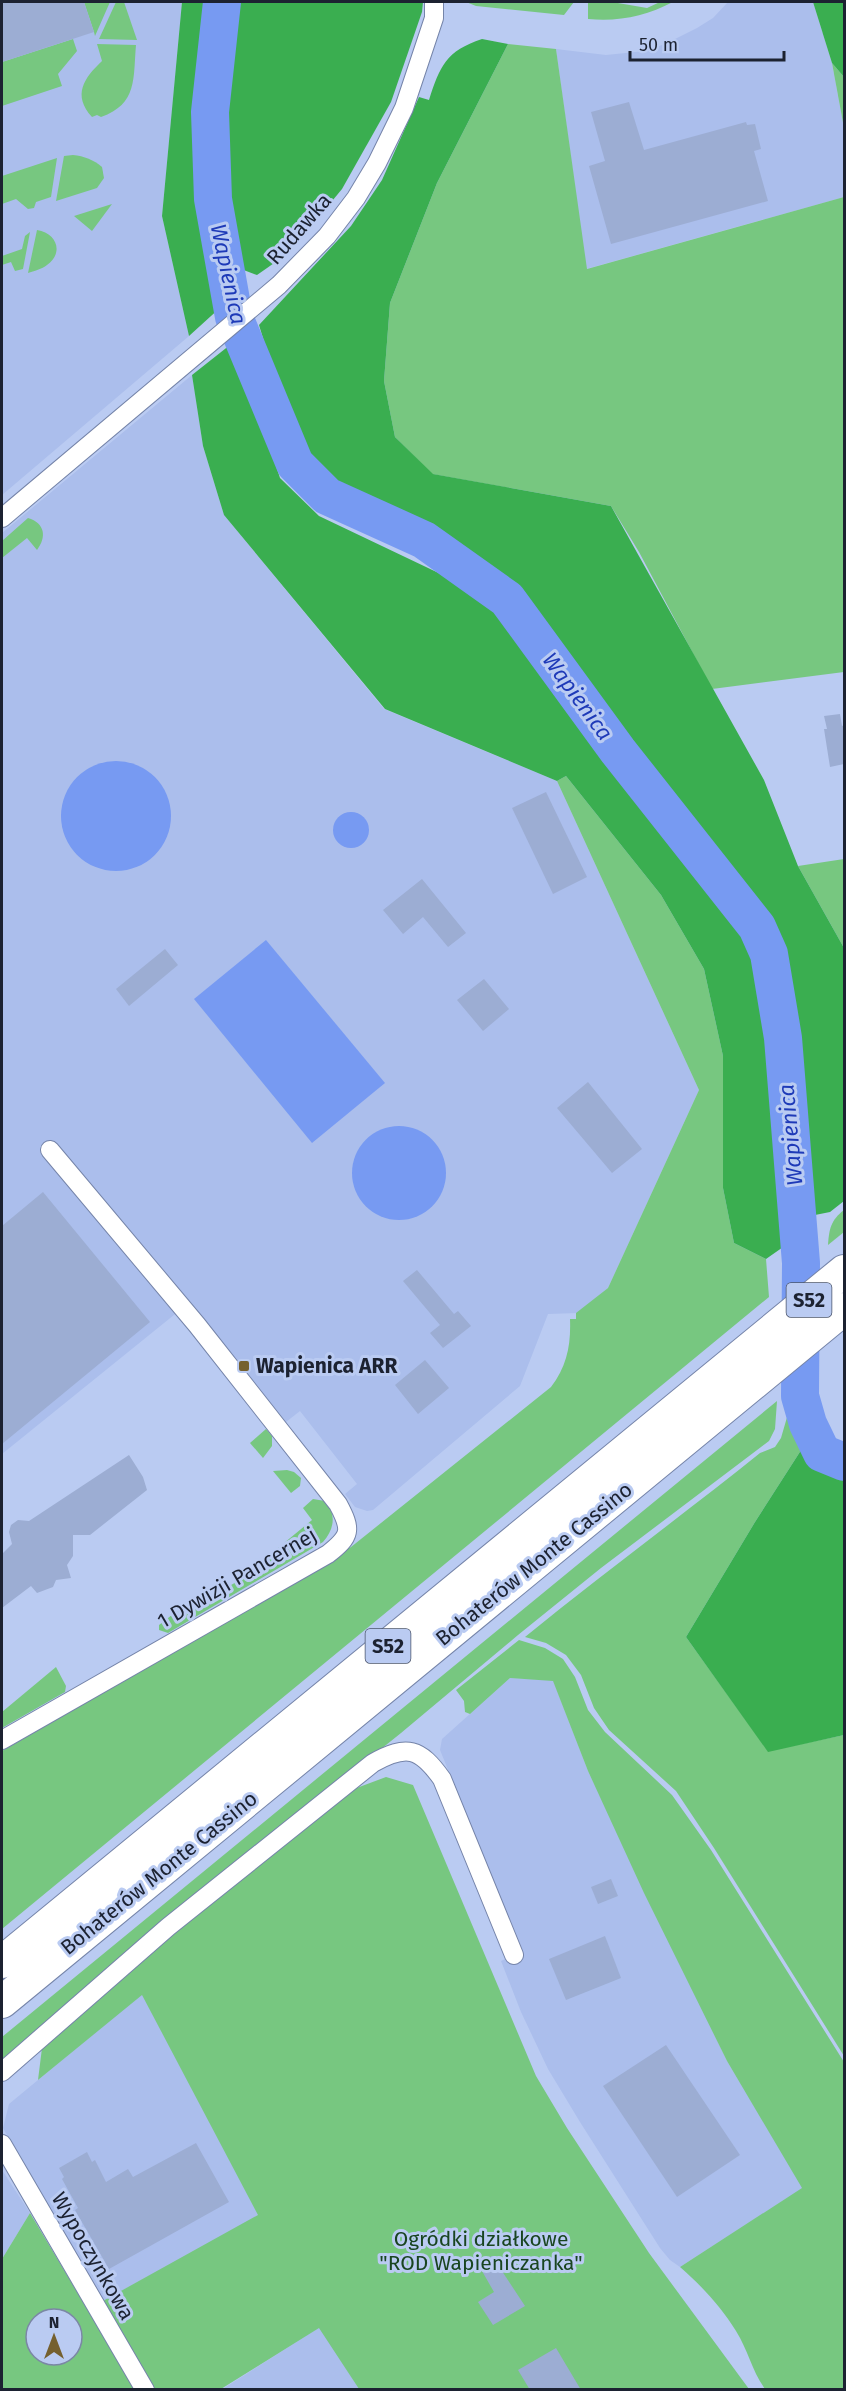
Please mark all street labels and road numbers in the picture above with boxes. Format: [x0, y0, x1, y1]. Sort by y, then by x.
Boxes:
street label: Rudawka [261, 188, 337, 270]
road number: S52 [786, 1283, 832, 1317]
street label: Bohaterów Monte Cassino [430, 1477, 638, 1651]
street label: 1 Dywizji Pancernej [153, 1522, 321, 1634]
road number: S52 [366, 1629, 410, 1663]
street label: Bohaterów Monte Cassino [55, 1786, 263, 1960]
street label: Wypoczynkowa [46, 2187, 140, 2325]

